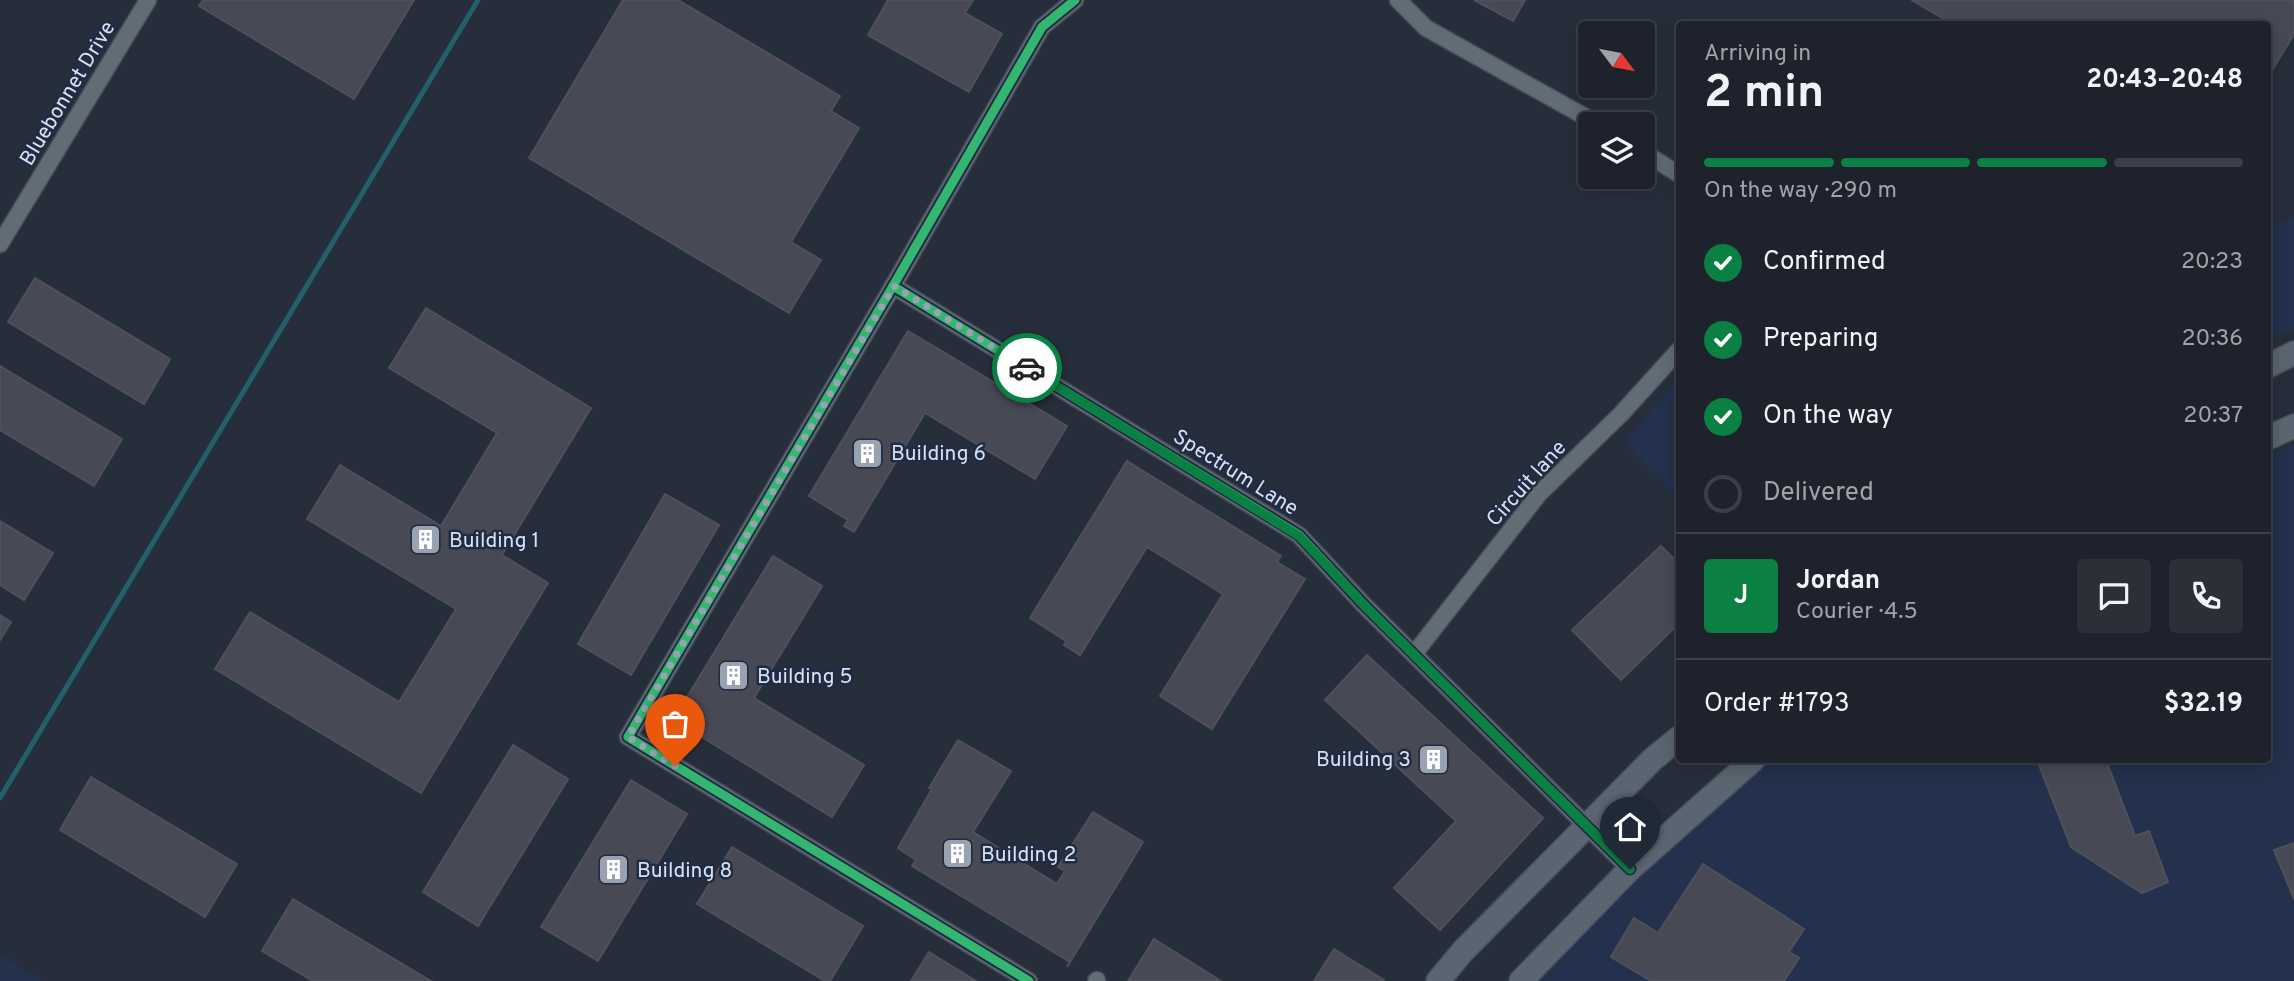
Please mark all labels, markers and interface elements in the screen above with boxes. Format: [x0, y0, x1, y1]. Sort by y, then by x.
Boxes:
street label: Bluebonnet Drive [14, 17, 122, 171]
north arrow [1578, 21, 1656, 98]
map controls [1578, 21, 1655, 189]
text: Arriving in [1704, 40, 1811, 69]
text: 20:43–20:48 [2086, 64, 2243, 97]
text: 2 min [1704, 65, 1824, 124]
button: layers [1578, 112, 1655, 189]
text: On the way · 290 m [1704, 177, 1897, 206]
icon: check [1704, 244, 1742, 282]
text: Confirmed [1763, 246, 1886, 279]
text: 20:23 [2181, 248, 2243, 277]
icon: check [1704, 321, 1742, 359]
text: Preparing [1763, 323, 1878, 356]
text: 20:36 [2181, 325, 2243, 354]
courier [992, 333, 1062, 403]
icon: car [1008, 349, 1046, 387]
icon: check [1704, 398, 1742, 436]
text: On the way [1763, 400, 1893, 433]
text: 20:37 [2183, 402, 2243, 431]
street label: Spectrum Lane [1167, 424, 1303, 523]
street label: Circuit lane [1481, 435, 1573, 533]
building icon: Building 6 [851, 436, 885, 470]
place label: Building 6 [891, 441, 986, 468]
text: Delivered [1763, 477, 1874, 510]
building icon: Building 1 [409, 523, 443, 557]
place label: Building 1 [449, 528, 539, 555]
button: chat [2077, 559, 2151, 633]
button: phone [2169, 559, 2243, 633]
text: Jordan [1796, 565, 1880, 598]
text: J [1734, 580, 1748, 613]
text: Courier · 4.5 [1796, 598, 1918, 627]
building icon: Building 5 [717, 659, 751, 693]
place label: Building 5 [757, 664, 853, 691]
text: Order #1793 [1704, 688, 1850, 721]
text: $32.19 [2164, 688, 2243, 721]
pin [645, 694, 705, 766]
icon: bag [656, 705, 694, 743]
building icon: Building 3 [1417, 742, 1451, 776]
place label: Building 3 [1316, 747, 1411, 774]
pin [1600, 797, 1660, 869]
icon: home [1611, 808, 1649, 846]
building icon: Building 2 [941, 837, 975, 871]
place label: Building 2 [981, 842, 1076, 869]
building icon: Building 8 [597, 853, 631, 887]
place label: Building 8 [637, 858, 732, 885]

